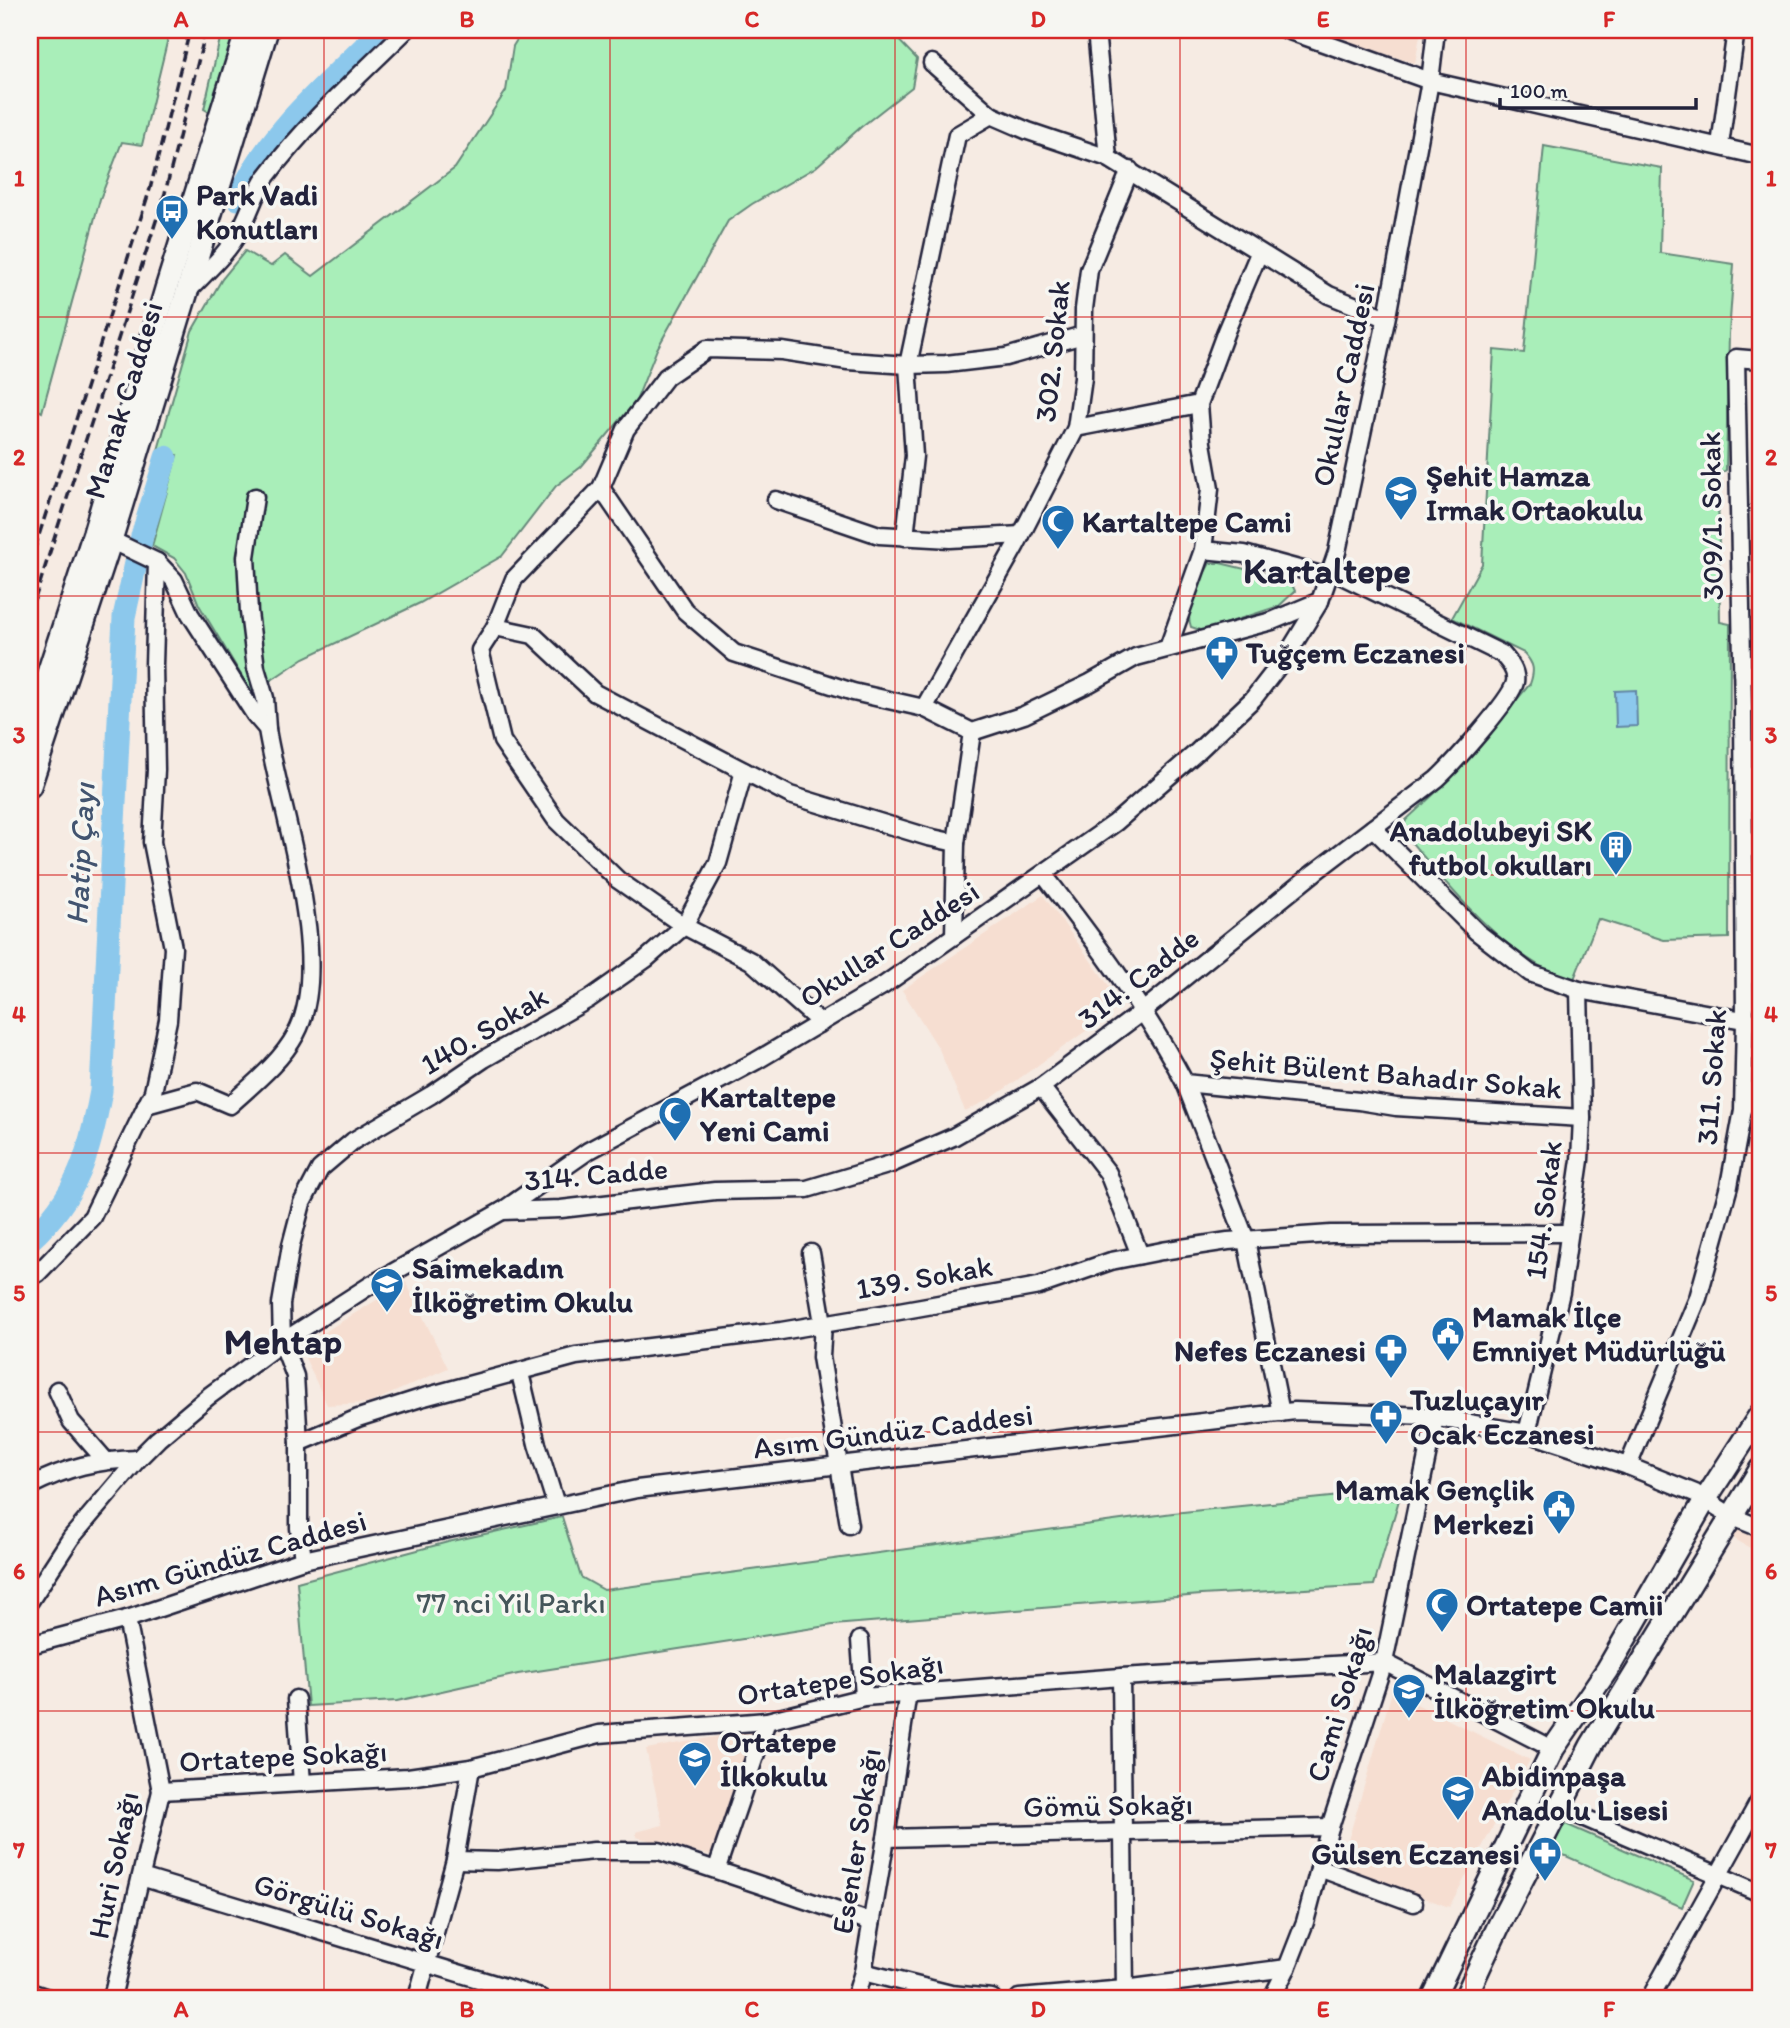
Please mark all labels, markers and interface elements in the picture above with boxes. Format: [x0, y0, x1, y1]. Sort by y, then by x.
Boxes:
text: A [173, 5, 189, 33]
text: B [460, 5, 475, 33]
text: C [745, 5, 760, 33]
text: D [1030, 5, 1046, 33]
text: E [1317, 5, 1330, 33]
text: F [1603, 5, 1616, 33]
scale bar [1500, 66, 1696, 110]
text: 100 m [1510, 78, 1568, 103]
text: 1 [14, 164, 25, 192]
text: 1 [1766, 164, 1777, 192]
place label: Park Vadi Konutları [196, 176, 319, 247]
bus stop icon: Park Vadi Konutları [153, 192, 191, 241]
street label: 302. Sokak [1026, 278, 1078, 424]
street label: Okullar Caddesi [1303, 280, 1383, 490]
street label: Mamak Caddesi [75, 297, 171, 503]
street label: 309/1. Sokak [1691, 431, 1731, 601]
text: 2 [13, 443, 26, 471]
text: 2 [1765, 443, 1778, 471]
place label: Şehit Hamza Irmak Ortaokulu [1426, 457, 1644, 528]
school or university icon: Şehit Hamza Irmak Ortaokulu [1382, 473, 1420, 522]
mosque icon: Kartaltepe Cami [1039, 502, 1077, 551]
place label: Kartaltepe Cami [1082, 503, 1292, 540]
district label: Kartaltepe [1243, 548, 1411, 592]
pharmacy icon: Tuğçem Eczanesi [1203, 633, 1241, 682]
place label: Tuğçem Eczanesi [1245, 634, 1465, 671]
text: 3 [13, 721, 26, 749]
text: 3 [1765, 721, 1778, 749]
water label: Hatip Çayı [57, 780, 103, 926]
place label: Anadolubeyi SK futbol okulları [1389, 812, 1592, 883]
building icon: Anadolubeyi SK futbol okulları [1597, 828, 1635, 877]
street label: Okullar Caddesi [792, 872, 986, 1016]
street label: 314. Cadde [1070, 919, 1206, 1037]
street label: 140. Sokak [413, 977, 555, 1083]
text: 4 [12, 1000, 26, 1028]
text: 4 [1764, 1000, 1778, 1028]
street label: 311. Sokak [1688, 1008, 1734, 1146]
street label: Şehit Bülent Bahadır Sokak [1208, 1039, 1564, 1107]
place label: Kartaltepe Yeni Cami [699, 1078, 836, 1149]
mosque icon: Kartaltepe Yeni Cami [656, 1094, 694, 1143]
street label: 154. Sokak [1516, 1138, 1570, 1282]
street label: 314. Cadde [523, 1149, 669, 1199]
street label: 139. Sokak [853, 1247, 995, 1307]
place label: Saimekadın İlköğretim Okulu [412, 1249, 633, 1320]
school or university icon: Saimekadın İlköğretim Okulu [368, 1265, 406, 1314]
text: 5 [13, 1279, 25, 1307]
text: 5 [1765, 1279, 1777, 1307]
place label: Mamak İlçe Emniyet Müdürlüğü [1472, 1298, 1726, 1369]
public building icon: Mamak İlçe Emniyet Müdürlüğü [1429, 1314, 1467, 1363]
district label: Mehtap [224, 1319, 342, 1363]
pharmacy icon: Nefes Eczanesi [1372, 1331, 1410, 1380]
place label: Nefes Eczanesi [1174, 1332, 1366, 1369]
place label: Tuzluçayır Ocak Eczanesi [1409, 1381, 1595, 1452]
street label: Asım Gündüz Caddesi [751, 1395, 1035, 1467]
pharmacy icon: Tuzluçayır Ocak Eczanesi [1367, 1397, 1405, 1446]
place label: Mamak Gençlik Merkezi [1335, 1471, 1534, 1542]
public building icon: Mamak Gençlik Merkezi [1540, 1487, 1578, 1536]
street label: Asım Gündüz Caddesi [90, 1501, 370, 1615]
text: 6 [13, 1557, 25, 1585]
text: 6 [1765, 1557, 1777, 1585]
park label: 77 nci Yil Parkı [416, 1584, 606, 1621]
mosque icon: Ortatepe Camii [1423, 1585, 1461, 1634]
place label: Ortatepe Camii [1466, 1586, 1664, 1623]
street label: Cami Sokağı [1298, 1622, 1380, 1786]
street label: Ortatepe Sokağı [734, 1644, 946, 1714]
place label: Malazgirt İlköğretim Okulu [1434, 1655, 1655, 1726]
school or university icon: Malazgirt İlköğretim Okulu [1390, 1671, 1428, 1720]
place label: Ortatepe İlkokulu [720, 1723, 836, 1794]
street label: Ortatepe Sokağı [178, 1732, 388, 1780]
school or university icon: Ortatepe İlkokulu [676, 1739, 714, 1788]
street label: Esenler Sokağı [823, 1745, 889, 1937]
place label: Abidinpaşa Anadolu Lisesi [1481, 1757, 1668, 1828]
school or university icon: Abidinpaşa Anadolu Lisesi [1439, 1773, 1477, 1822]
street label: Gömü Sokağı [1023, 1785, 1193, 1825]
street label: Huri Sokağı [79, 1788, 147, 1942]
pharmacy icon: Gülsen Eczanesi [1526, 1834, 1564, 1883]
place label: Gülsen Eczanesi [1311, 1835, 1520, 1872]
text: 7 [12, 1836, 25, 1864]
text: 7 [1764, 1836, 1777, 1864]
street label: Görgülü Sokağı [249, 1864, 449, 1958]
text: A [173, 1995, 189, 2023]
text: B [460, 1995, 475, 2023]
text: C [745, 1995, 760, 2023]
text: D [1030, 1995, 1046, 2023]
text: E [1317, 1995, 1330, 2023]
text: F [1603, 1995, 1616, 2023]

